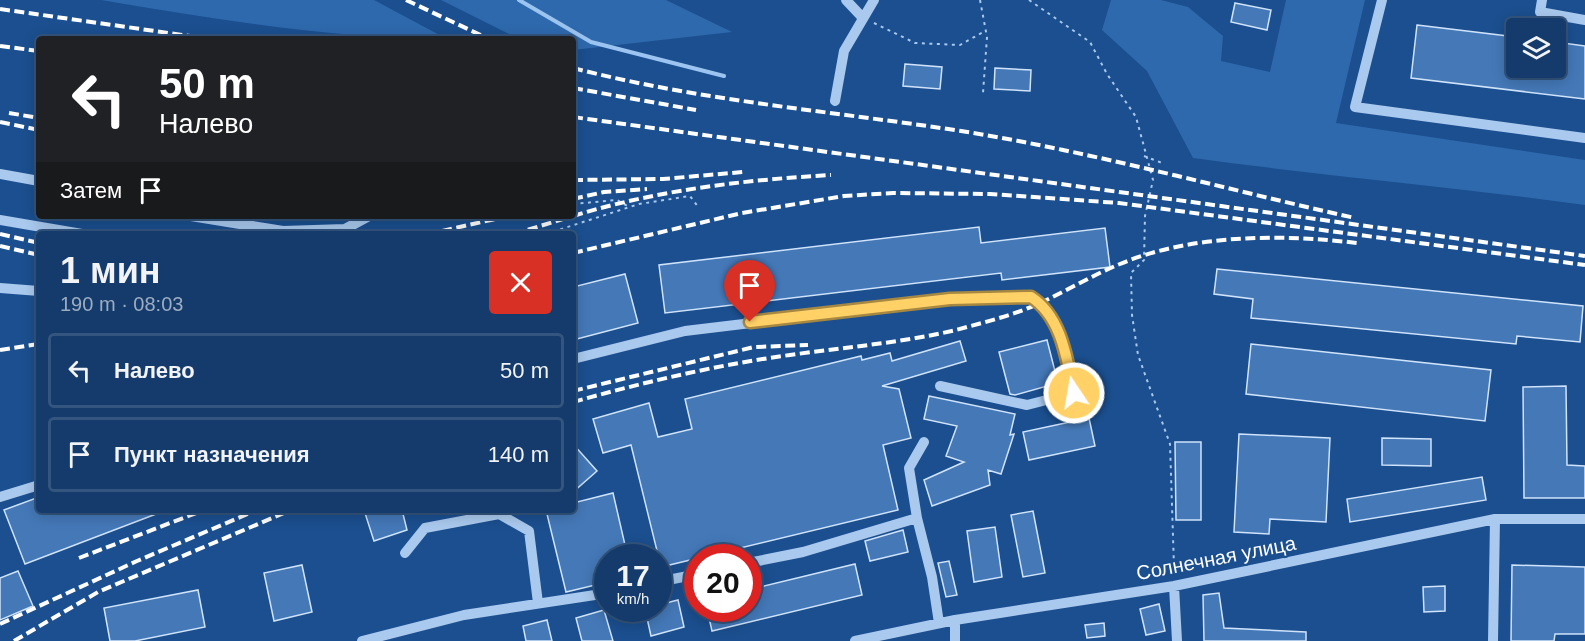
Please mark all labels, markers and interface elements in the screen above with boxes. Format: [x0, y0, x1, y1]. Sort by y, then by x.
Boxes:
map controls [1506, 18, 1566, 78]
button: layers [1506, 18, 1566, 78]
icon: left [60, 60, 138, 138]
text: 50 m [159, 60, 255, 107]
text: Налево [159, 109, 253, 139]
icon: arrive [134, 174, 167, 207]
text: Затем [60, 178, 122, 203]
text: 1 мин [60, 250, 161, 291]
button: close [489, 251, 552, 314]
pin [724, 260, 775, 322]
icon: arrive [733, 269, 766, 302]
text: 190 m · 08:03 [60, 293, 183, 315]
icon: left [63, 354, 96, 387]
text: Налево [114, 358, 195, 383]
text: 50 m [500, 358, 549, 383]
position arrow [1042, 361, 1106, 425]
icon: arrive [63, 438, 96, 471]
text: Пункт назначения [114, 442, 310, 467]
text: 140 m [488, 442, 549, 467]
street label: Солнечная улица [1134, 532, 1299, 584]
speed limit sign: 20 [684, 544, 762, 622]
text: 17 [616, 559, 650, 592]
text: km/h [617, 590, 649, 607]

